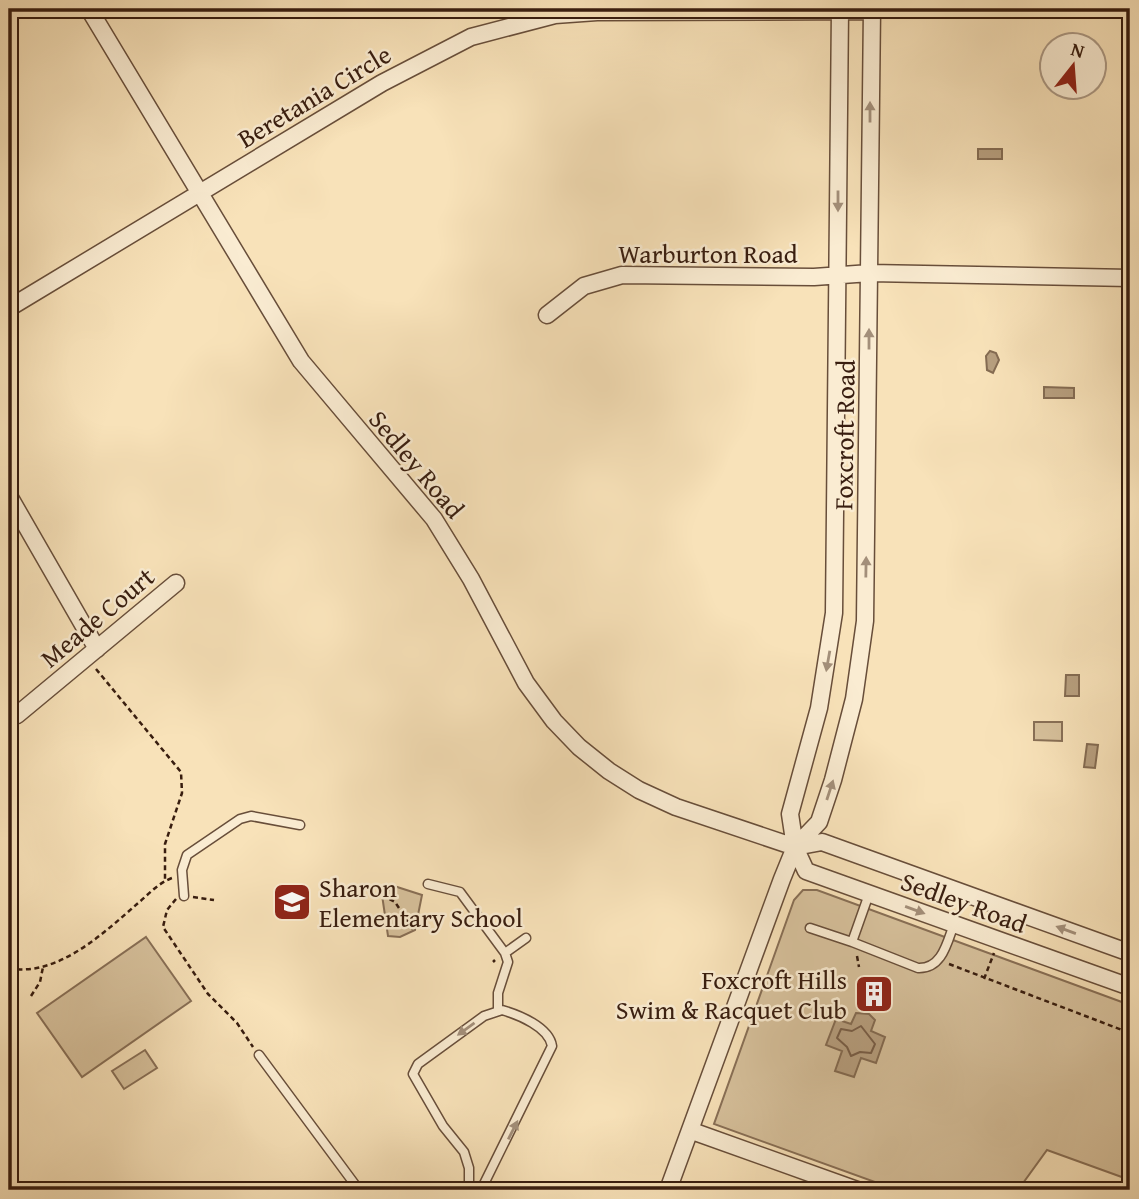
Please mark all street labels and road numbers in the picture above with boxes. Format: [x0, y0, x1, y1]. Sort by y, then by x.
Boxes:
street label: Beretania Circle [230, 35, 398, 157]
street label: Warburton Road [618, 234, 798, 273]
street label: Foxcroft Road [823, 359, 865, 511]
street label: Sedley Road [360, 401, 474, 527]
street label: Meade Court [31, 557, 163, 677]
street label: Sedley Road [896, 861, 1032, 943]

